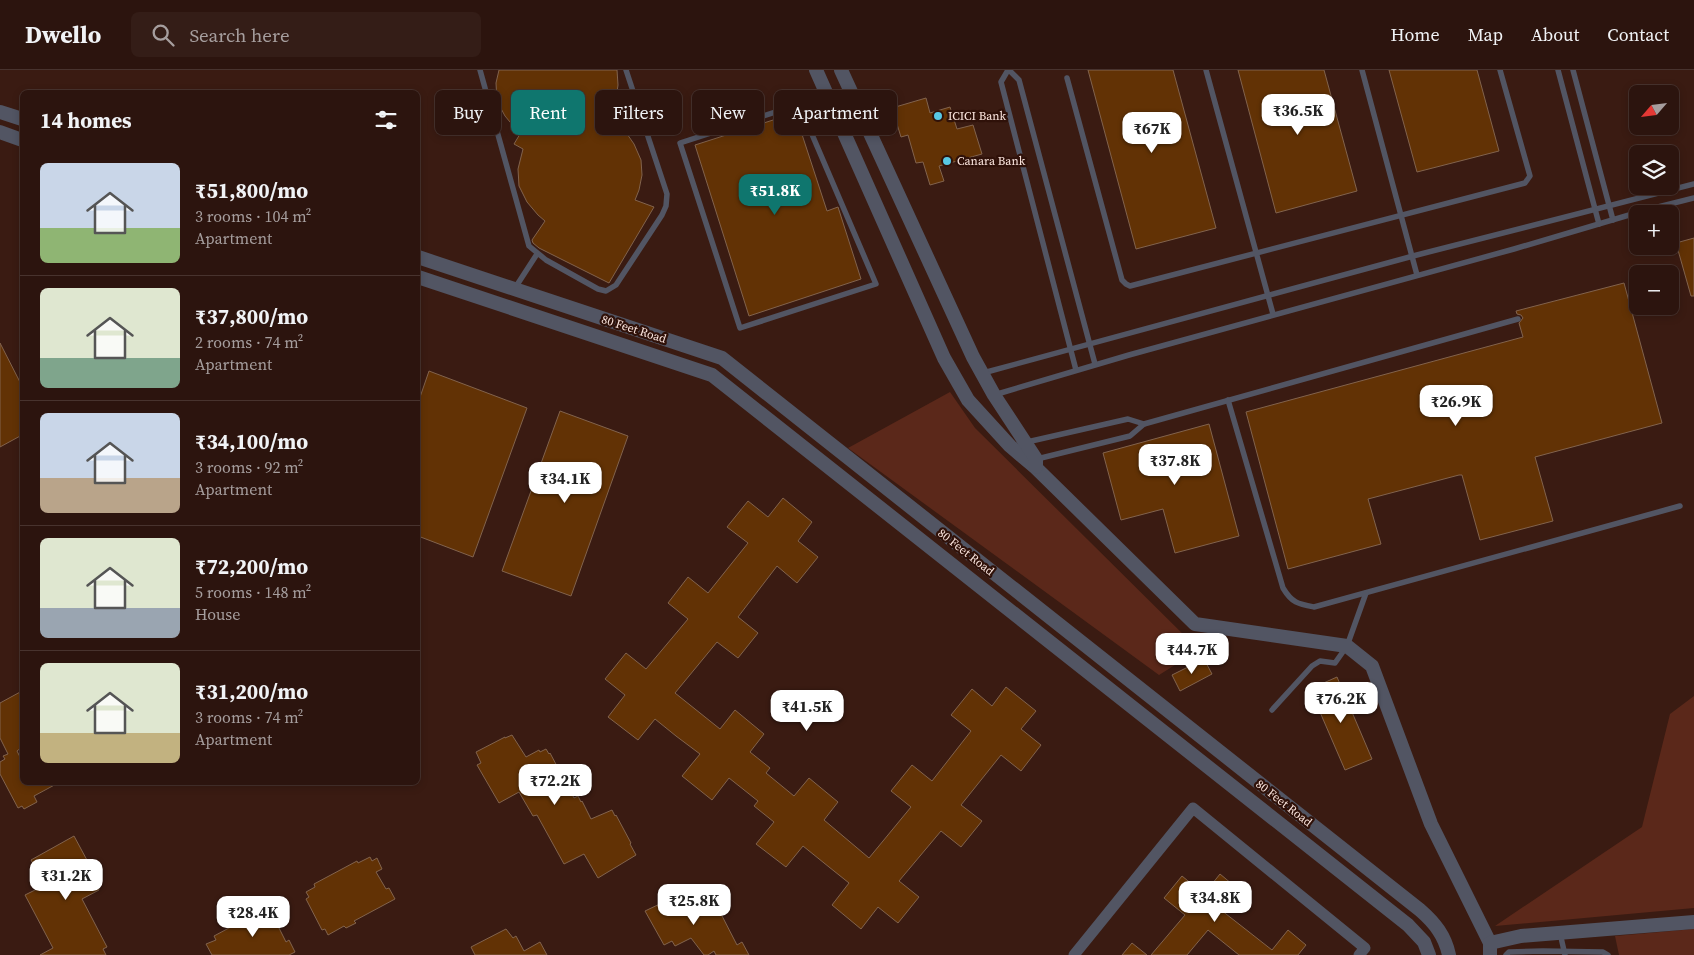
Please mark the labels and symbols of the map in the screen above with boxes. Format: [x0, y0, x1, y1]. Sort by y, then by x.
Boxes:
north arrow [1629, 85, 1679, 135]
pin: ₹36.5K [1257, 93, 1339, 136]
place label: ICICI Bank [948, 108, 1007, 124]
marker: ICICI Bank [932, 110, 944, 122]
pin: ₹67K [1122, 112, 1182, 154]
place label: Canara Bank [957, 153, 1026, 169]
marker: Canara Bank [941, 155, 953, 167]
pin: ₹51.8K [734, 174, 816, 216]
street label: 80 Feet Road [599, 311, 669, 347]
pin: ₹26.9K [1415, 384, 1497, 427]
pin: ₹37.8K [1134, 444, 1216, 486]
pin: ₹34.1K [524, 462, 606, 504]
street label: 80 Feet Road [935, 525, 998, 579]
pin: ₹44.7K [1151, 632, 1233, 675]
pin: ₹76.2K [1300, 682, 1382, 724]
pin: ₹41.5K [766, 690, 848, 732]
pin: ₹72.2K [514, 764, 596, 806]
street label: 80 Feet Road [1253, 776, 1316, 830]
pin: ₹31.2K [25, 858, 107, 901]
pin: ₹34.8K [1174, 880, 1256, 923]
pin: ₹25.8K [653, 884, 735, 926]
pin: ₹28.4K [212, 896, 294, 938]

